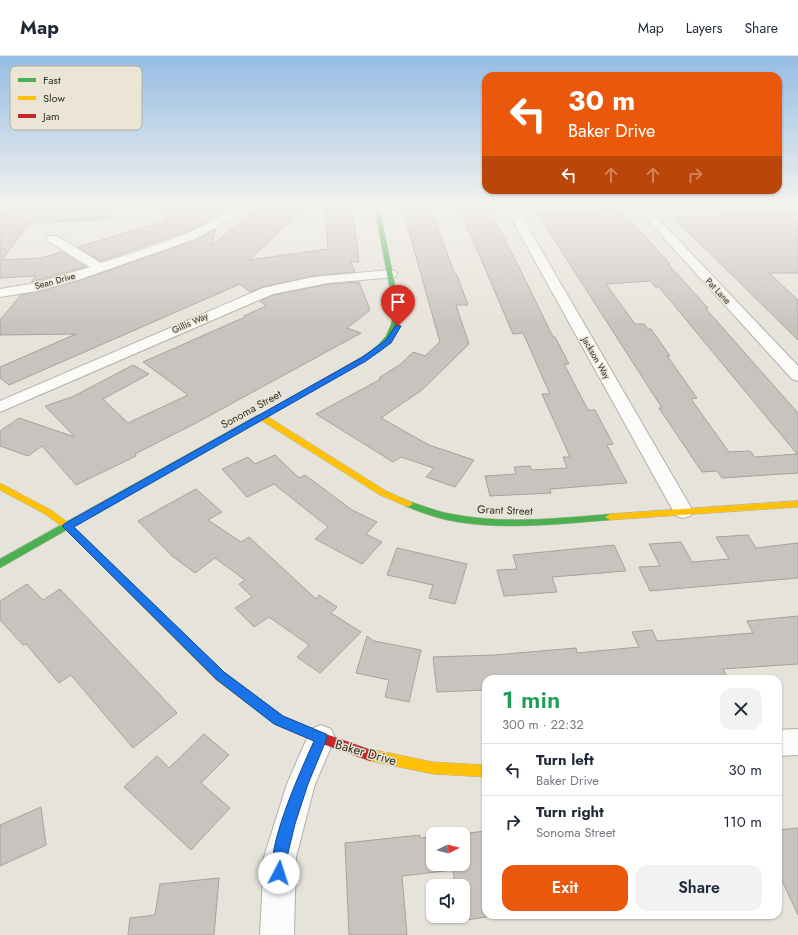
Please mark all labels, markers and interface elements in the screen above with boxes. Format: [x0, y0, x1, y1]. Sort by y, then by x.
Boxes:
text: Map [20, 14, 59, 41]
text: Map [638, 18, 664, 38]
text: Layers [686, 18, 722, 38]
text: Share [744, 18, 778, 38]
legend [10, 66, 142, 130]
text: Fast [43, 72, 61, 88]
text: 30 m [568, 80, 635, 121]
icon: left [502, 88, 554, 140]
text: Slow [43, 90, 65, 106]
text: Jam [41, 108, 60, 124]
text: Baker Drive [568, 118, 655, 144]
icon: left [558, 164, 580, 186]
icon: ahead [600, 164, 622, 186]
icon: ahead [642, 164, 664, 186]
icon: right [684, 164, 706, 186]
street label: Sean Drive [33, 269, 77, 292]
street label: Pat Lane [703, 275, 734, 307]
pin [381, 285, 415, 326]
icon: arrive [387, 291, 409, 313]
street label: Gillis Way [170, 309, 210, 336]
street label: Jackson Way [579, 333, 614, 381]
street label: Sonoma Street [218, 386, 285, 432]
street label: Grant Street [477, 501, 533, 519]
text: 1 min [502, 682, 560, 717]
button: close [720, 688, 762, 730]
text: 300 m · 22:32 [502, 715, 584, 734]
street label: Baker Drive [333, 735, 399, 770]
text: Turn left [536, 749, 594, 771]
icon: left [502, 759, 524, 781]
text: 30 m [729, 759, 762, 781]
text: Baker Drive [536, 771, 599, 790]
text: Turn right [536, 801, 604, 823]
icon: right [502, 811, 524, 833]
text: 110 m [723, 811, 762, 833]
text: Sonoma Street [536, 823, 615, 842]
north arrow [426, 827, 470, 871]
map controls [426, 827, 470, 923]
position arrow [258, 852, 300, 894]
button: Exit [502, 865, 628, 911]
button: Share [636, 865, 762, 911]
button: sound [426, 879, 470, 923]

